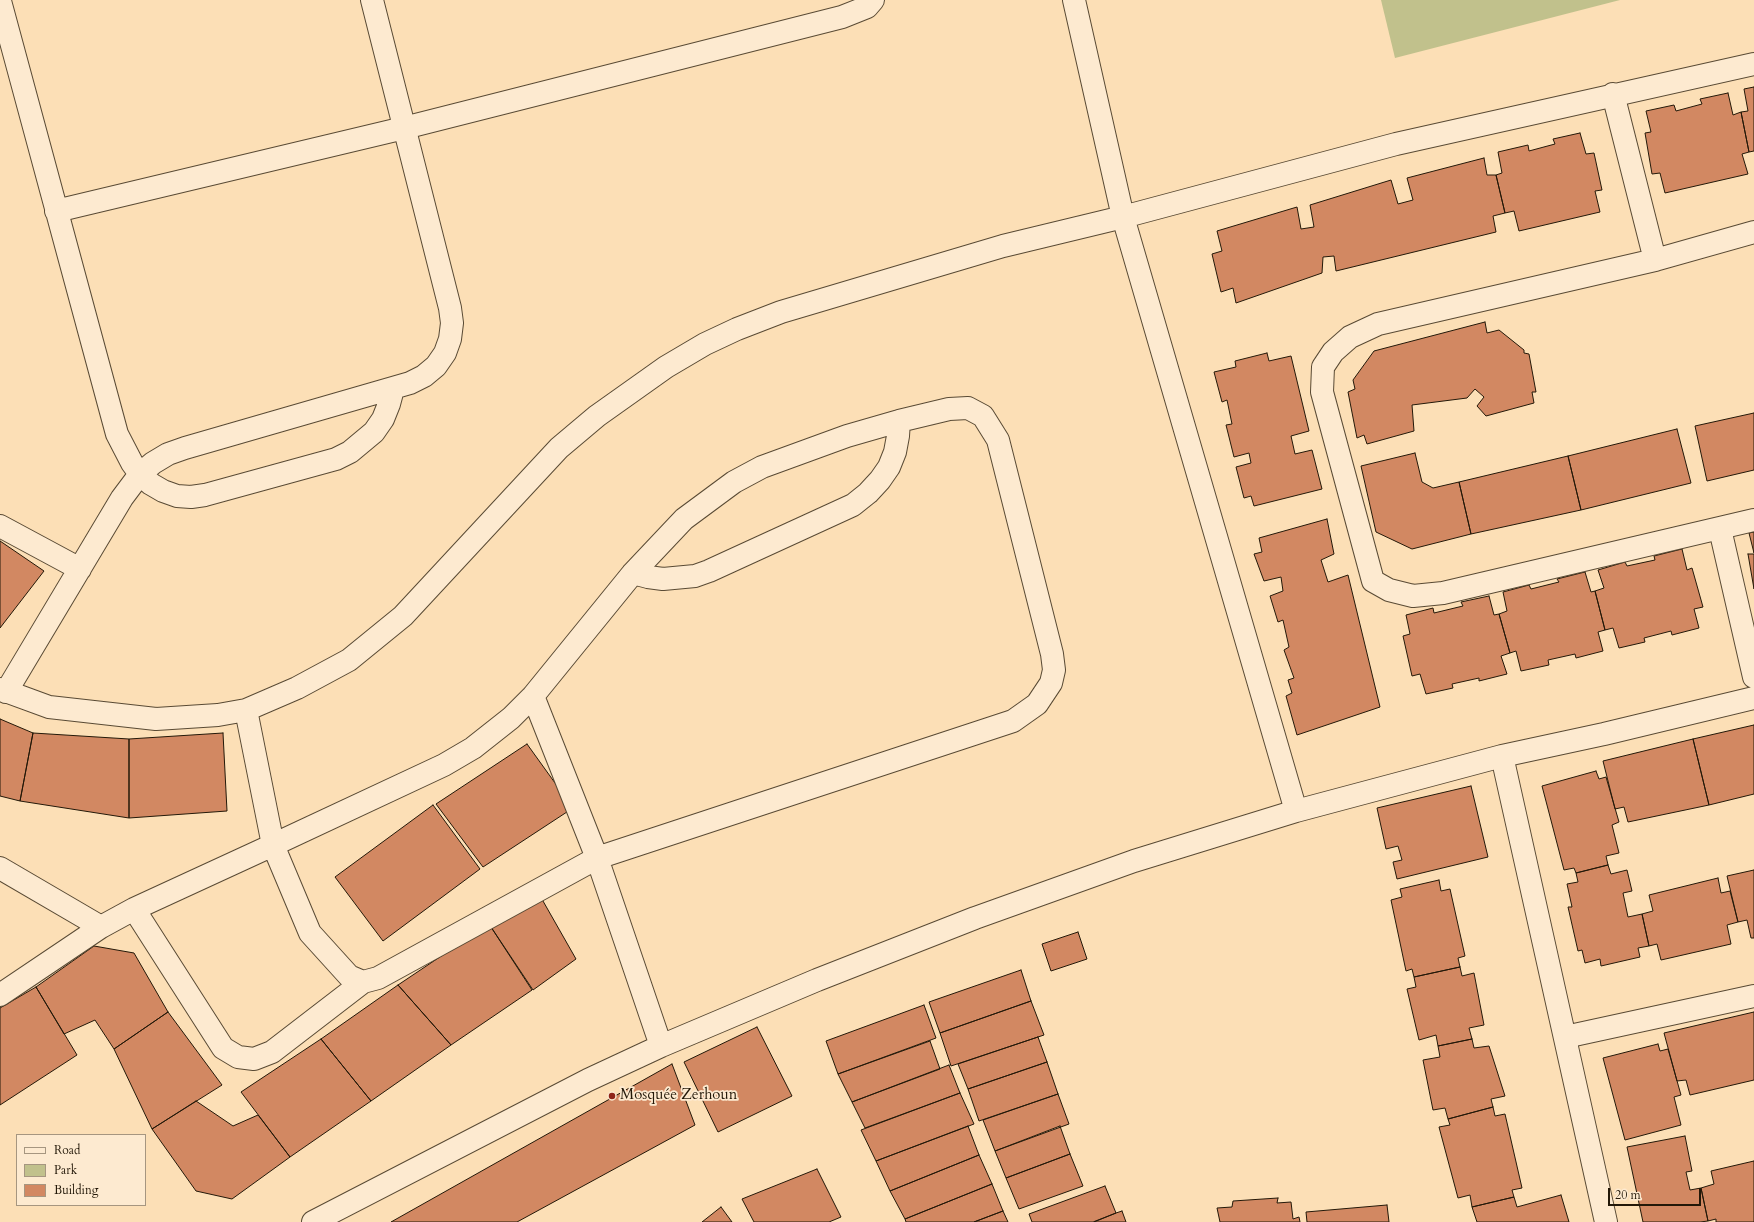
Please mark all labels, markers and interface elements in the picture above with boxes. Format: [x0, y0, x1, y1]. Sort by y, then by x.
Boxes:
place label: Mosquée Zerhoun [620, 1087, 737, 1105]
marker: Mosquée Zerhoun [607, 1091, 617, 1101]
legend [16, 1134, 146, 1206]
text: Road [54, 1142, 80, 1158]
text: Park [54, 1162, 77, 1178]
scale bar [1610, 1180, 1703, 1206]
text: Building [54, 1182, 98, 1198]
text: 20 m [1615, 1187, 1641, 1203]

